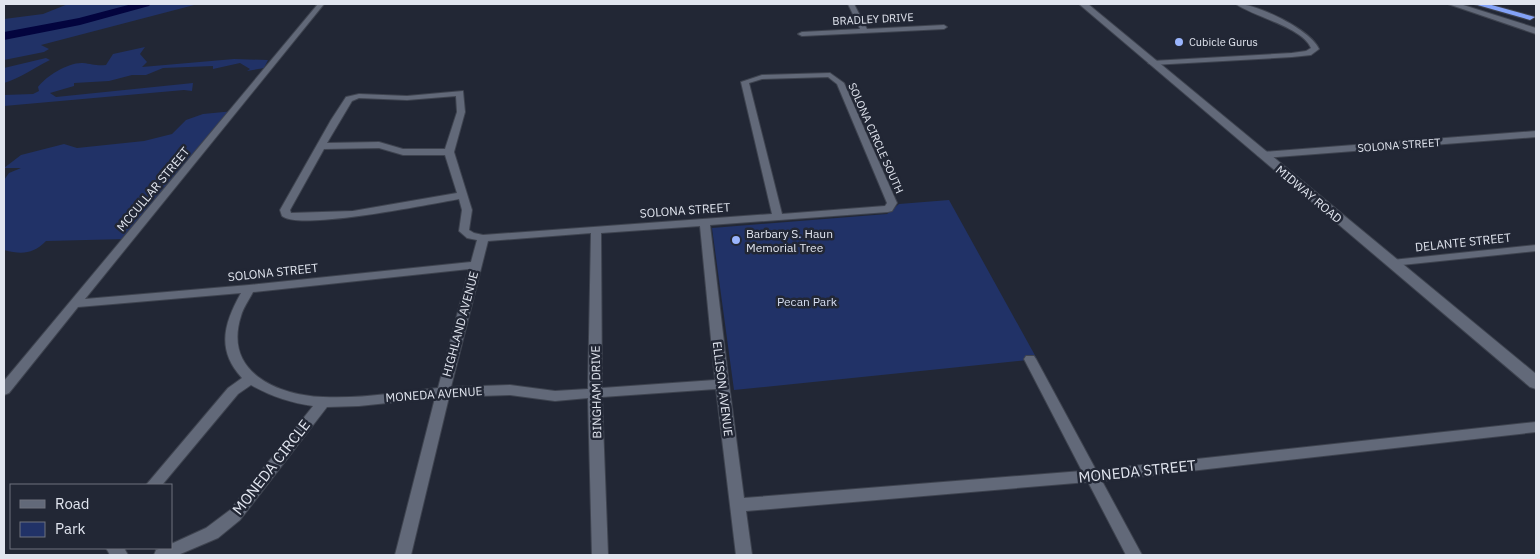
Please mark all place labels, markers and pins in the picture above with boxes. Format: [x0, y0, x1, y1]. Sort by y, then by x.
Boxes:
place label: Cubicle Gurus [1189, 35, 1258, 49]
marker: Cubicle Gurus [1173, 36, 1185, 48]
place label: Barbary S. Haun Memorial Tree [746, 226, 833, 255]
marker: Barbary S. Haun Memorial Tree [730, 234, 742, 246]

